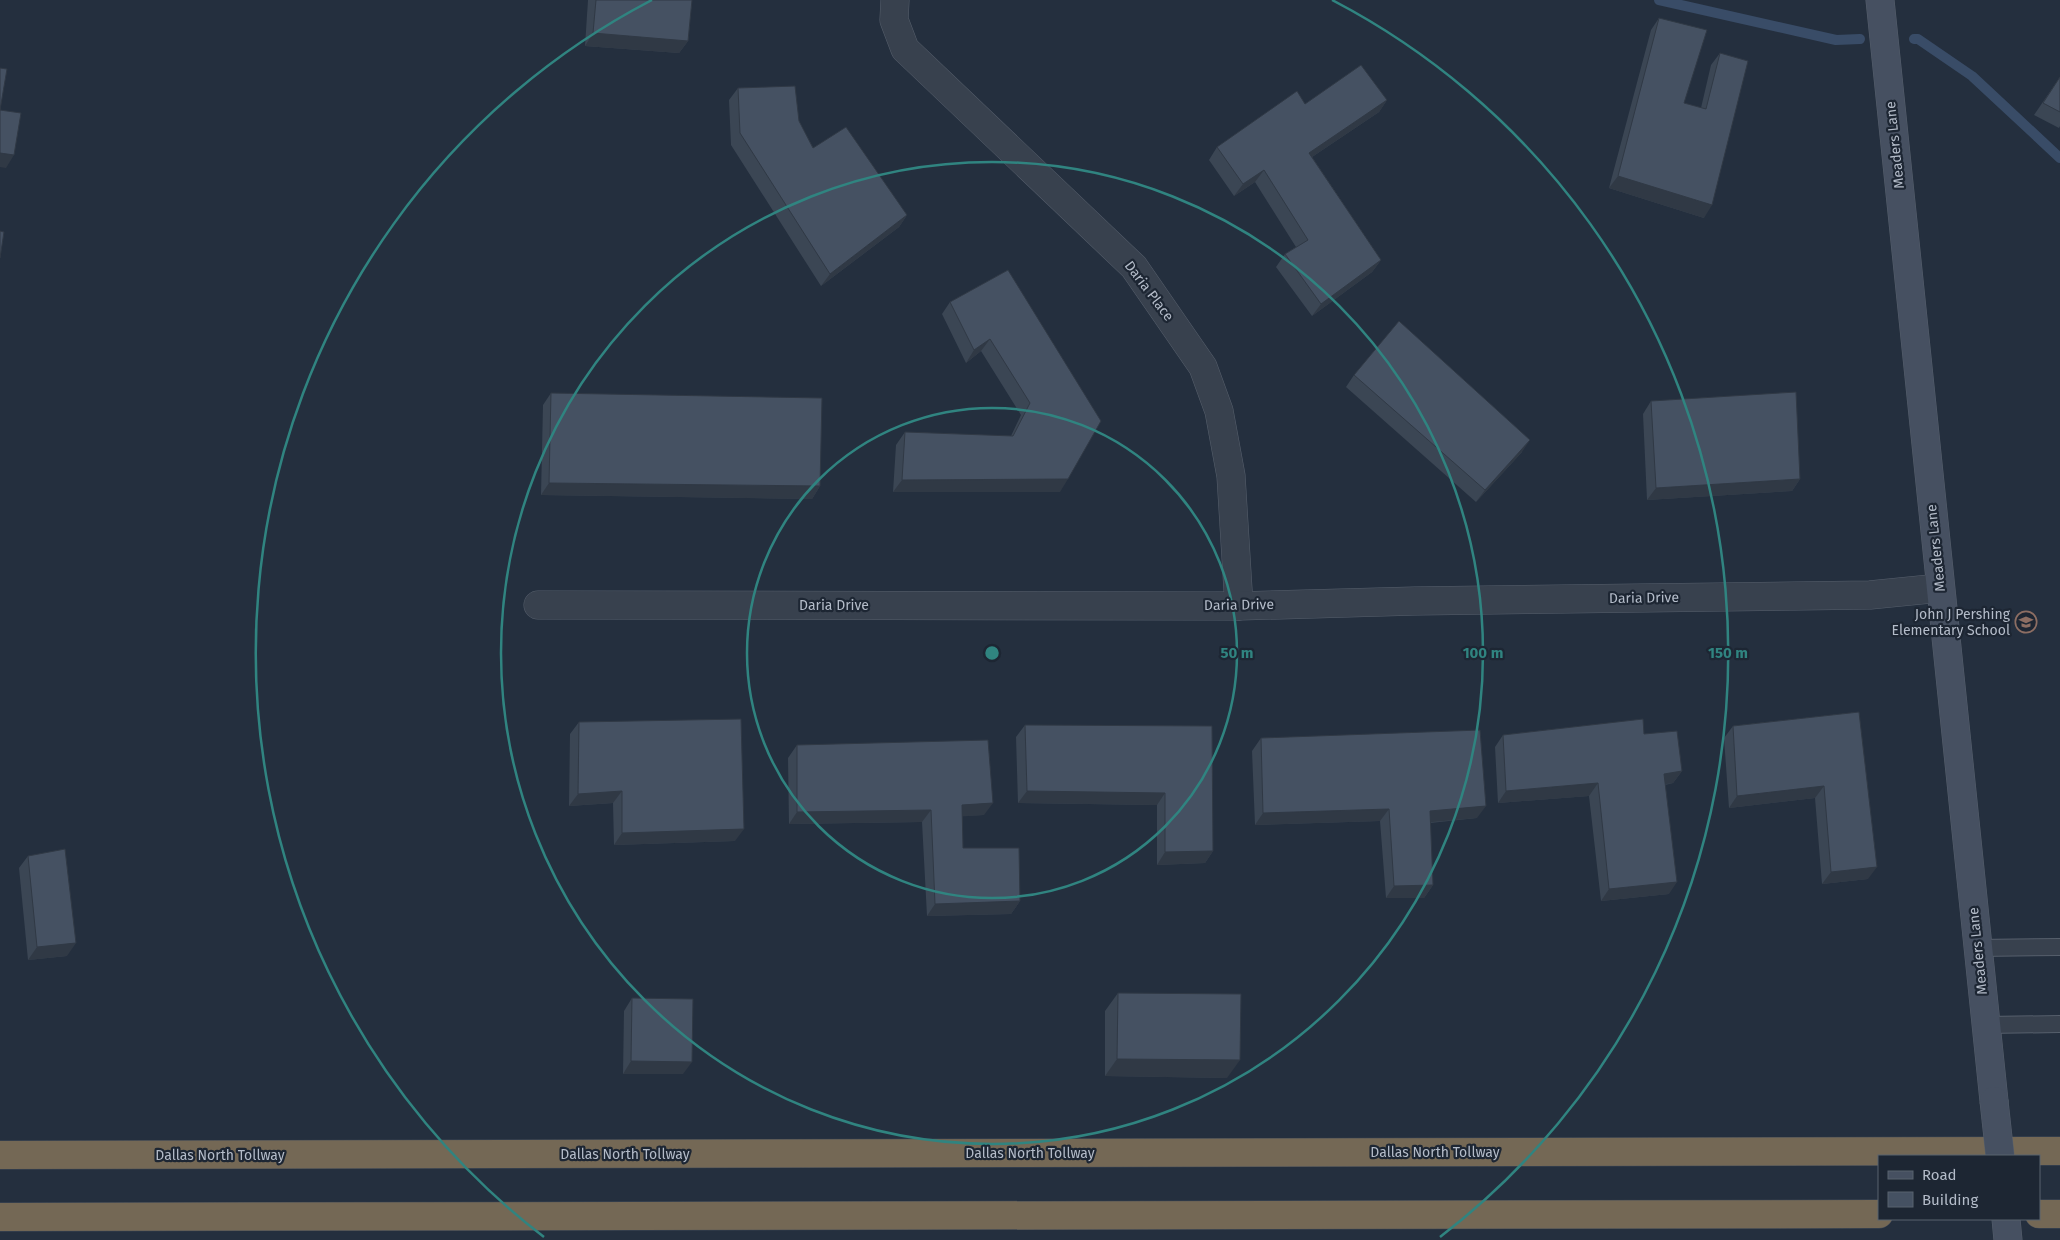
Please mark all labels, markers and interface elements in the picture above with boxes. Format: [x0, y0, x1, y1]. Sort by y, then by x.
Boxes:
street label: Meaders Lane [1882, 100, 1908, 190]
street label: Daria Place [1121, 258, 1177, 324]
street label: Meaders Lane [1923, 503, 1949, 593]
street label: Daria Drive [1609, 589, 1679, 607]
street label: Daria Drive [1204, 596, 1274, 614]
street label: Daria Drive [799, 597, 869, 614]
place label: John J Pershing Elementary School [1892, 606, 2011, 639]
school or university icon: John J Pershing Elementary School [2014, 610, 2038, 634]
centre of rings [983, 644, 1001, 662]
text: 50 m [1220, 644, 1254, 662]
text: 100 m [1463, 644, 1503, 662]
text: 150 m [1708, 644, 1748, 662]
street label: Meaders Lane [1965, 906, 1991, 996]
street label: Dallas North Tollway [1370, 1144, 1500, 1161]
street label: Dallas North Tollway [965, 1145, 1095, 1162]
street label: Dallas North Tollway [560, 1146, 690, 1163]
street label: Dallas North Tollway [155, 1147, 285, 1164]
legend [1878, 1155, 2040, 1220]
text: Road [1922, 1166, 1957, 1184]
text: Building [1922, 1191, 1978, 1209]

